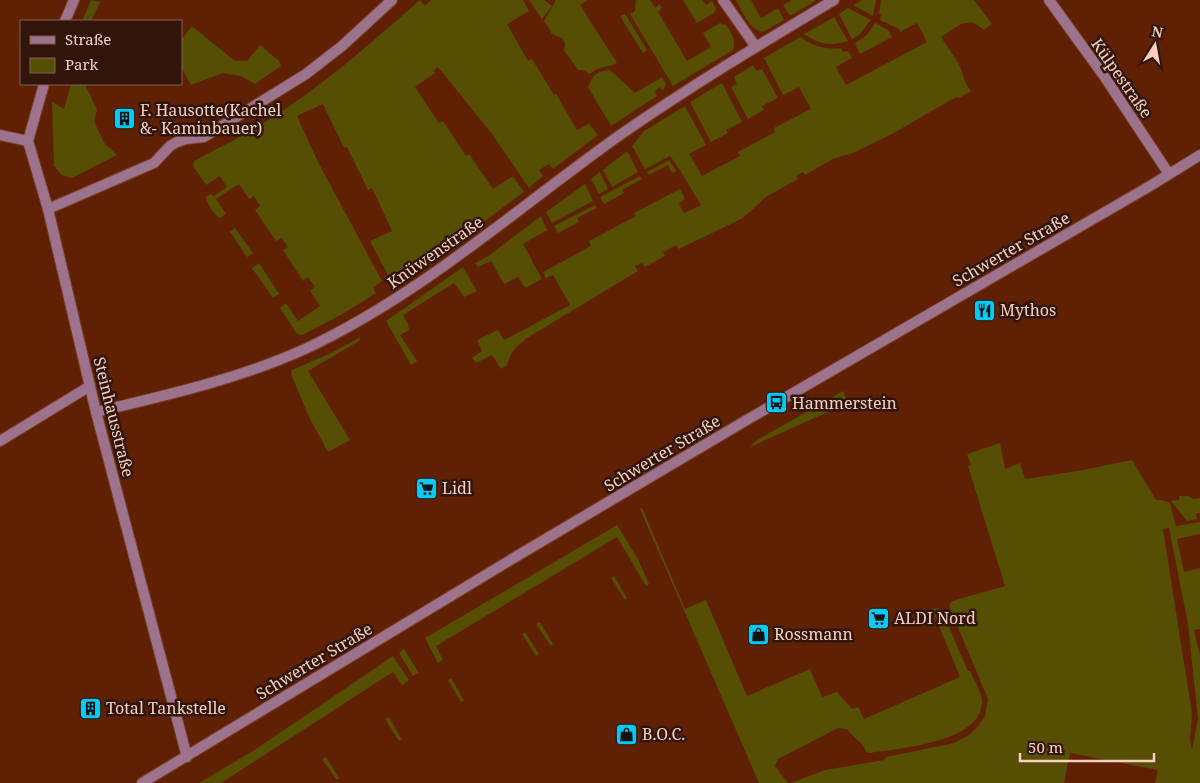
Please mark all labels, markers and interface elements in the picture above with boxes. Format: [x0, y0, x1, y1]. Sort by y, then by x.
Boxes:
legend [20, 20, 182, 85]
north arrow [1130, 20, 1180, 70]
text: N [1150, 21, 1165, 42]
text: Straße [65, 29, 111, 49]
street label: Külpestraße [1086, 34, 1158, 122]
text: Park [65, 54, 99, 74]
place label: F. Hausotte(Kachel &- Kaminbauer) [140, 99, 281, 139]
building icon: F. Hausotte(Kachel &- Kaminbauer) [112, 107, 136, 131]
street label: Schwerter Straße [948, 206, 1074, 292]
street label: Knüwenstraße [383, 211, 487, 293]
restaurant icon: Mythos [972, 298, 996, 322]
place label: Mythos [1000, 299, 1056, 321]
street label: Steinhausstraße [88, 355, 140, 479]
bus stop icon: Hammerstein [764, 391, 788, 415]
place label: Hammerstein [792, 392, 897, 414]
street label: Schwerter Straße [600, 410, 724, 496]
supermarket icon: Lidl [414, 476, 438, 500]
place label: Lidl [442, 477, 472, 499]
supermarket icon: ALDI Nord [866, 606, 890, 630]
place label: ALDI Nord [894, 607, 976, 629]
street label: Schwerter Straße [252, 618, 376, 704]
shop icon: Rossmann [746, 622, 770, 646]
place label: Rossmann [774, 623, 853, 645]
building icon: Total Tankstelle [78, 696, 102, 720]
place label: Total Tankstelle [106, 697, 226, 719]
shop icon: B.O.C. [614, 722, 638, 746]
place label: B.O.C. [642, 723, 685, 745]
scale bar [1020, 730, 1154, 762]
text: 50 m [1028, 737, 1063, 757]

